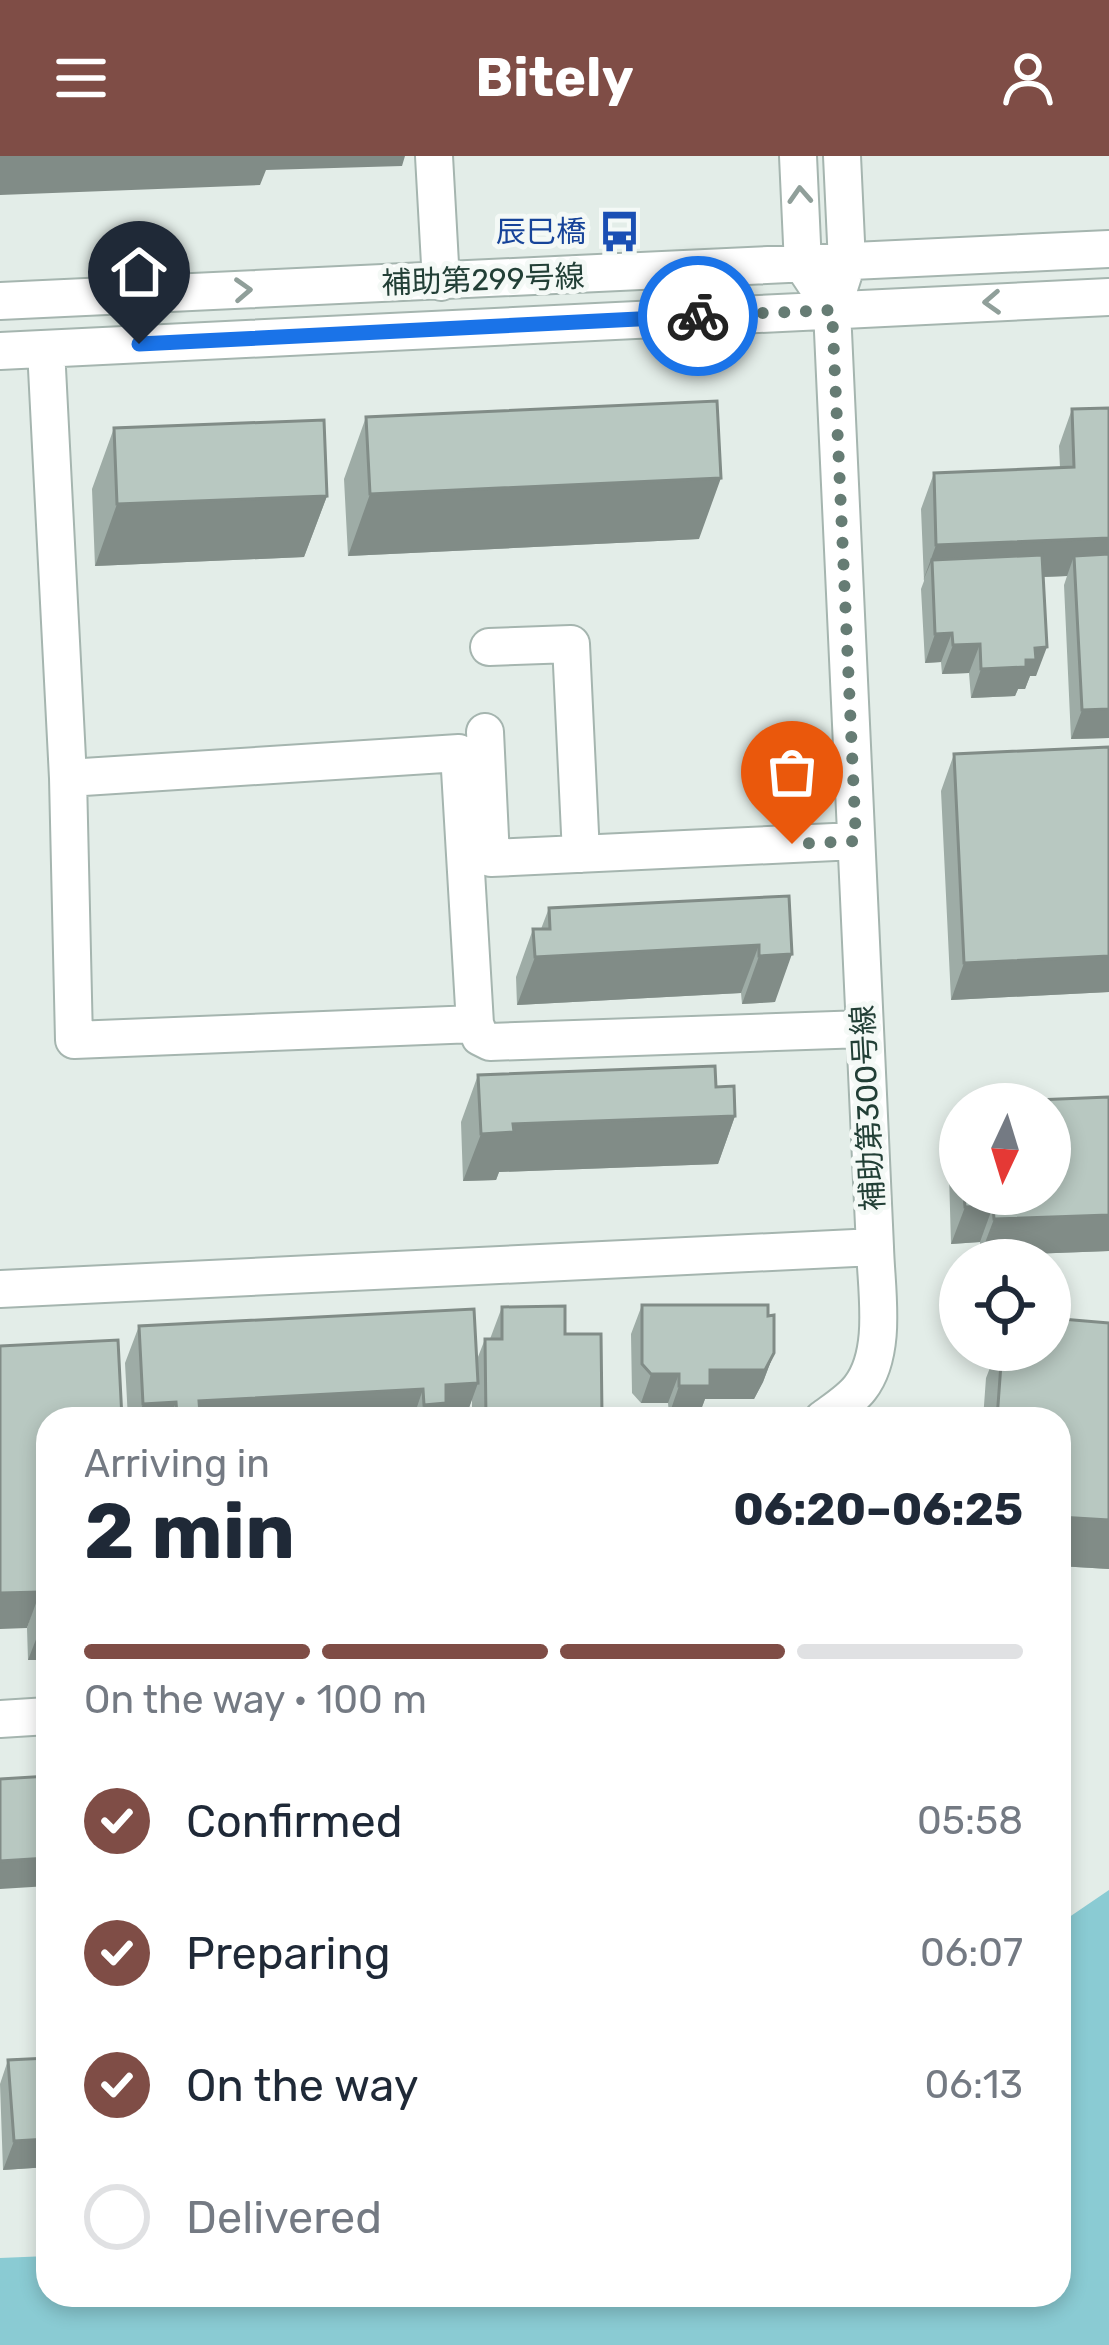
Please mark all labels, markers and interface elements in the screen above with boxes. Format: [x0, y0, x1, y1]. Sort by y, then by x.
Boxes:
icon: menu [48, 45, 114, 111]
icon: person [995, 45, 1061, 111]
text: Bitely [475, 46, 634, 110]
one-way arrow [787, 185, 813, 204]
bus stop icon: 辰巳橋 [597, 209, 643, 255]
place label: 辰巳橋 [496, 214, 586, 250]
pin [88, 221, 190, 344]
icon: home [106, 239, 172, 305]
courier [638, 256, 758, 376]
street label: 補助第299号線 [381, 258, 585, 302]
one-way arrow [234, 277, 253, 303]
icon: bike [665, 283, 731, 349]
one-way arrow [982, 289, 1001, 315]
pin [741, 721, 843, 844]
icon: bag [759, 739, 825, 805]
street label: 補助第300号線 [845, 1004, 891, 1212]
north arrow [939, 1083, 1071, 1215]
map controls [939, 1083, 1071, 1371]
button: locate [939, 1239, 1071, 1371]
text: Arriving in [84, 1441, 270, 1487]
text: 06:20–06:25 [733, 1483, 1023, 1536]
text: 2 min [84, 1485, 295, 1578]
text: On the way · 100 m [84, 1677, 427, 1723]
icon: check [84, 1788, 150, 1854]
text: Confirmed [186, 1795, 403, 1848]
text: 05:58 [917, 1798, 1023, 1844]
icon: check [84, 1920, 150, 1986]
text: Preparing [186, 1927, 391, 1980]
text: 06:07 [920, 1930, 1023, 1976]
icon: check [84, 2052, 150, 2118]
text: On the way [186, 2059, 419, 2112]
text: 06:13 [925, 2062, 1023, 2108]
text: Delivered [186, 2191, 382, 2244]

